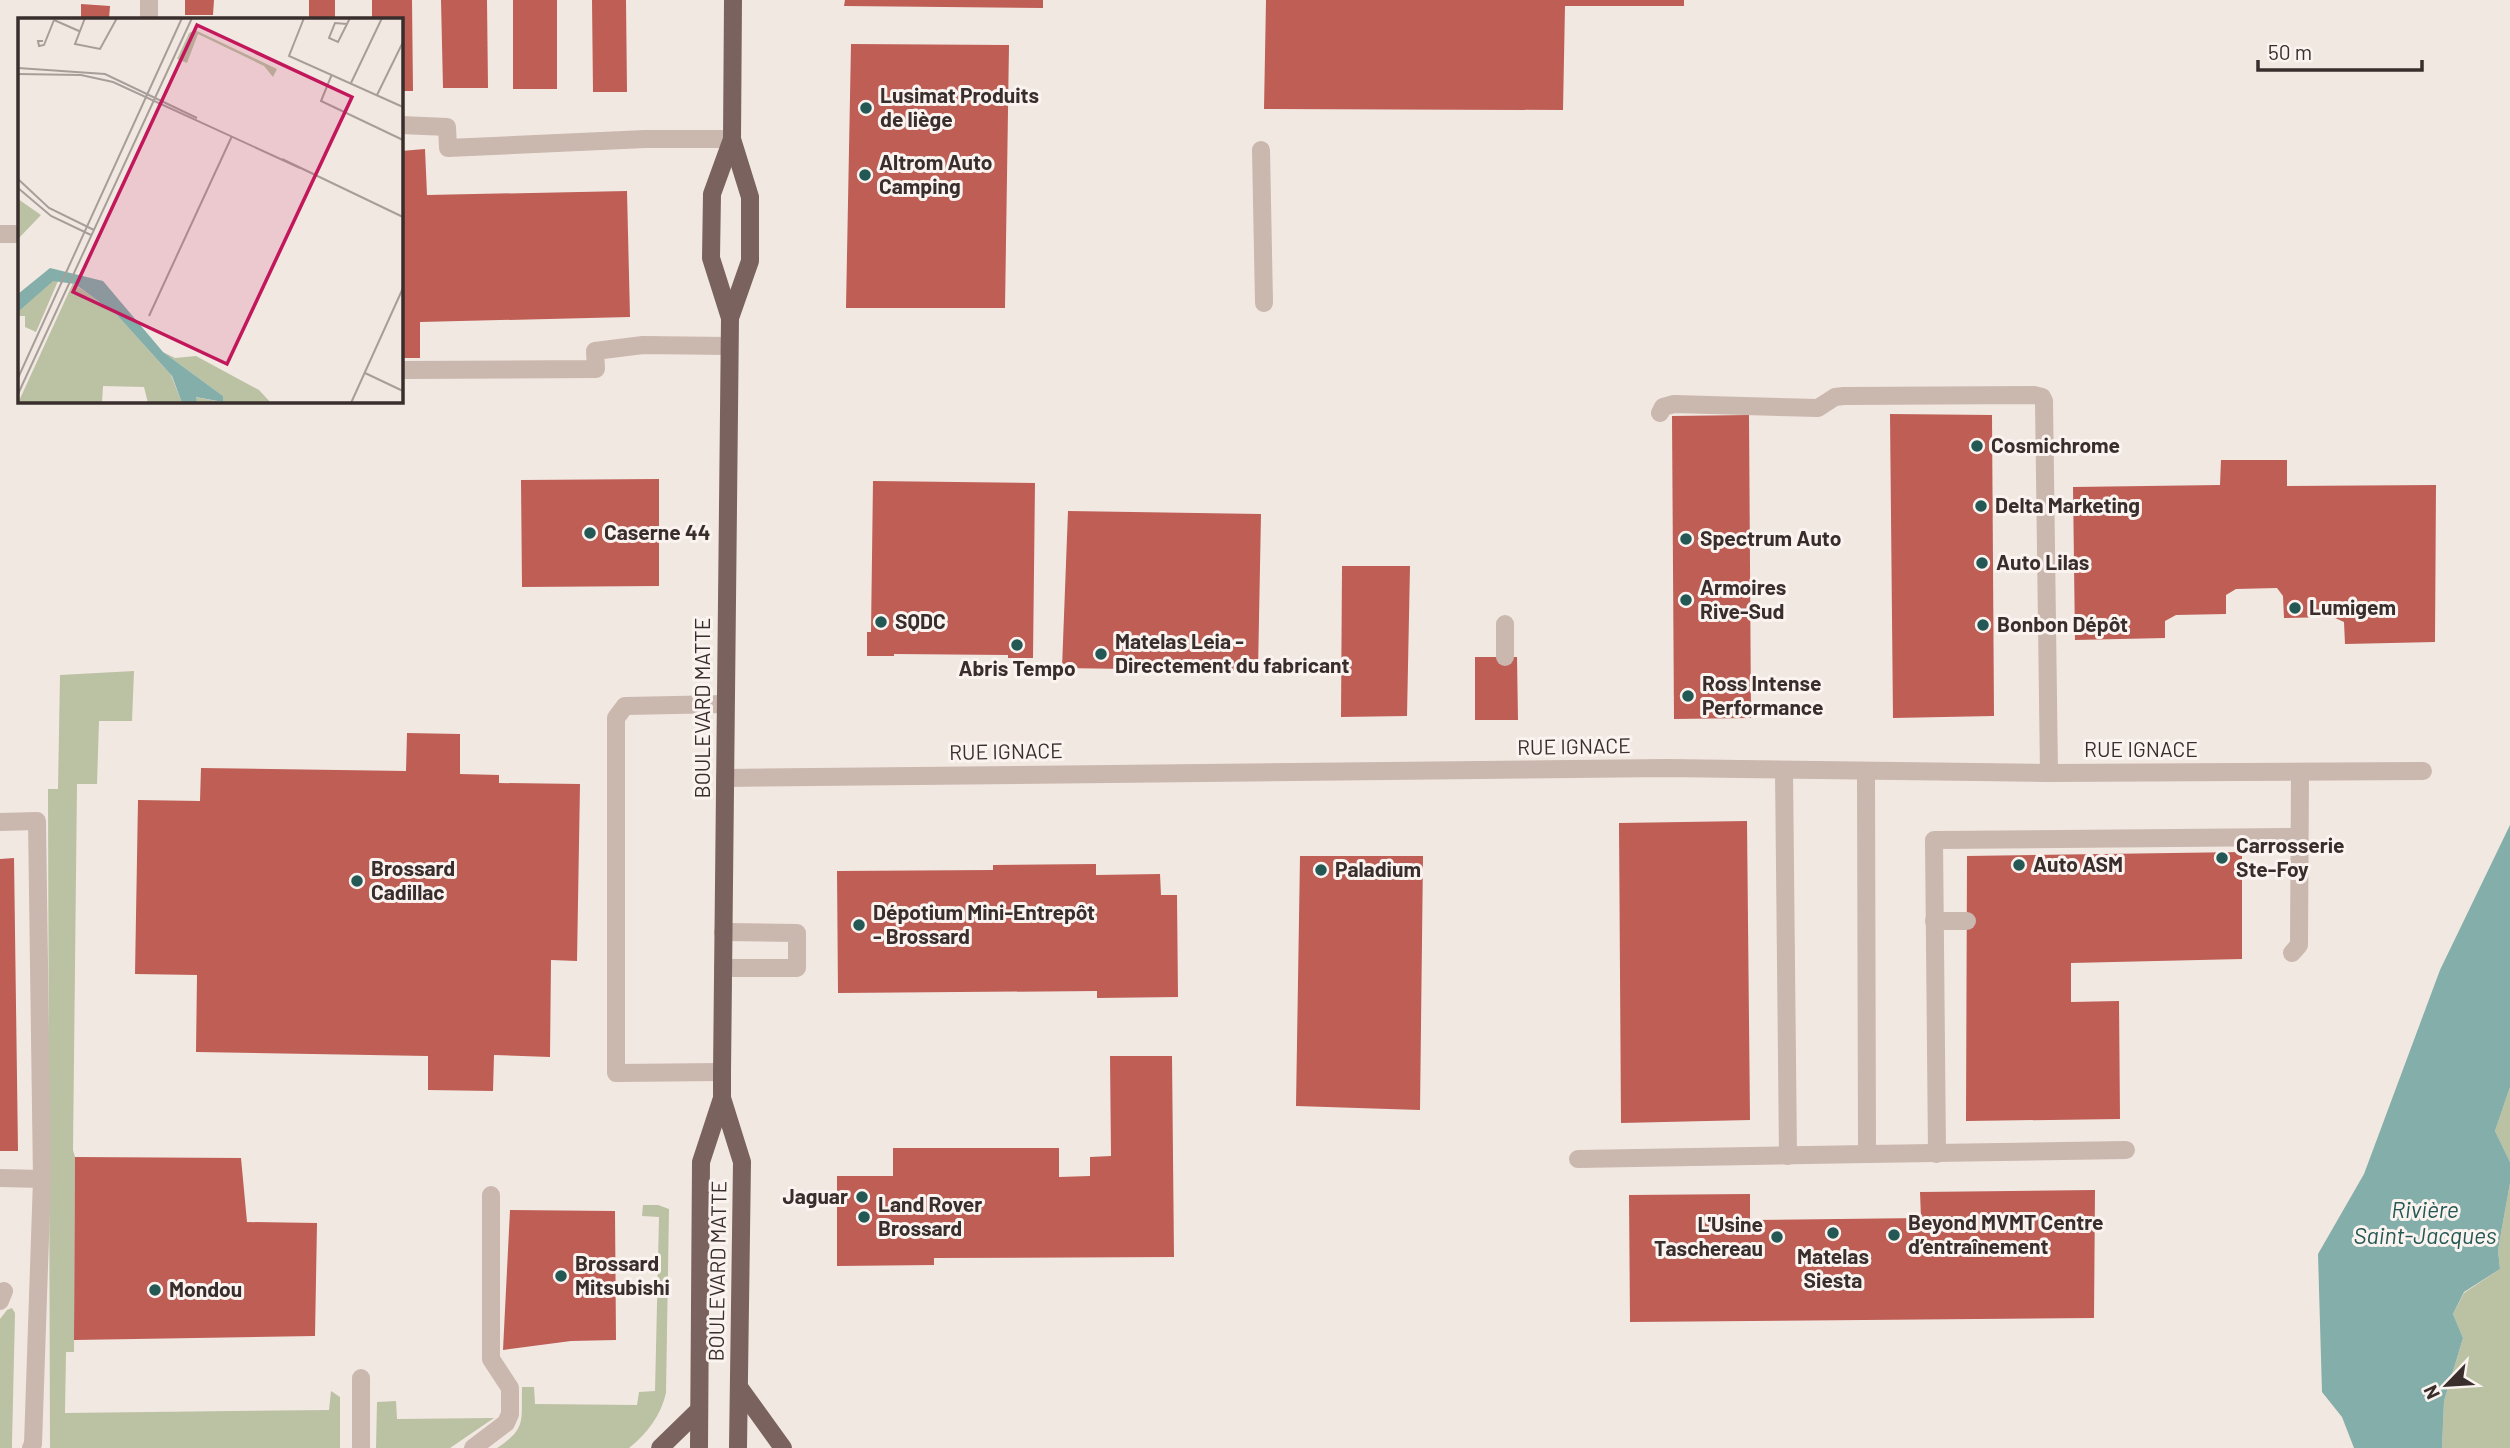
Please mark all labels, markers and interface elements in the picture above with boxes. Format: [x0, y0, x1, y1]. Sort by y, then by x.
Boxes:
inset map [18, 18, 402, 402]
scale bar [2258, 28, 2422, 72]
text: 50 m [2268, 39, 2312, 64]
place label: Lusimat Produits de liège [880, 82, 1039, 131]
marker: Lusimat Produits de liège [858, 100, 874, 116]
place label: Altrom Auto Camping [879, 149, 992, 198]
marker: Altrom Auto Camping [857, 167, 873, 183]
place label: Cosmichrome [1991, 432, 2120, 457]
marker: Cosmichrome [1969, 438, 1985, 454]
place label: Delta Marketing [1995, 492, 2140, 517]
marker: Delta Marketing [1973, 498, 1989, 514]
place label: Caserne 44 [604, 519, 710, 544]
marker: Caserne 44 [582, 525, 598, 541]
place label: Spectrum Auto [1700, 525, 1841, 550]
marker: Spectrum Auto [1678, 531, 1694, 547]
place label: Auto Lilas [1996, 549, 2089, 574]
marker: Auto Lilas [1974, 555, 1990, 571]
place label: Armoires Rive-Sud [1700, 574, 1786, 623]
marker: Armoires Rive-Sud [1678, 592, 1694, 608]
place label: Lumigem [2309, 594, 2396, 619]
marker: Lumigem [2287, 600, 2303, 616]
place label: SQDC [895, 608, 946, 633]
place label: Bonbon Dépôt [1997, 611, 2128, 636]
marker: SQDC [873, 614, 889, 630]
marker: Bonbon Dépôt [1975, 617, 1991, 633]
street label: BOULEVARD MATTE [689, 618, 714, 798]
place label: Matelas Leia - Directement du fabricant [1115, 628, 1349, 677]
marker: Abris Tempo [1009, 637, 1025, 653]
marker: Matelas Leia - Directement du fabricant [1093, 646, 1109, 662]
place label: Abris Tempo [958, 655, 1076, 680]
place label: Ross Intense Performance [1702, 670, 1823, 719]
marker: Ross Intense Performance [1680, 688, 1696, 704]
street label: RUE IGNACE [1517, 732, 1631, 759]
street label: RUE IGNACE [2084, 736, 2198, 761]
street label: RUE IGNACE [949, 737, 1063, 764]
place label: Carrosserie Ste-Foy [2236, 832, 2345, 881]
marker: Carrosserie Ste-Foy [2214, 850, 2230, 866]
place label: Auto ASM [2033, 851, 2123, 876]
place label: Brossard Cadillac [371, 855, 455, 904]
place label: Paladium [1335, 856, 1421, 881]
marker: Auto ASM [2011, 857, 2027, 873]
marker: Paladium [1313, 862, 1329, 878]
marker: Brossard Cadillac [349, 873, 365, 889]
place label: Dépotium Mini-Entrepôt - Brossard [873, 899, 1095, 948]
marker: Dépotium Mini-Entrepôt - Brossard [851, 917, 867, 933]
street label: BOULEVARD MATTE [702, 1180, 731, 1362]
place label: Jaguar [782, 1183, 848, 1208]
marker: Jaguar [854, 1189, 870, 1205]
place label: Land Rover Brossard [878, 1191, 982, 1240]
water label: Rivière Saint-Jacques [2354, 1195, 2497, 1249]
marker: Land Rover Brossard [856, 1209, 872, 1225]
place label: Beyond MVMT Centre d’entraînement [1908, 1209, 2104, 1258]
place label: L'Usine Taschereau [1654, 1211, 1763, 1260]
marker: Matelas Siesta [1825, 1225, 1841, 1241]
marker: Beyond MVMT Centre d’entraînement [1886, 1227, 1902, 1243]
marker: L'Usine Taschereau [1769, 1229, 1785, 1245]
place label: Matelas Siesta [1797, 1243, 1869, 1292]
place label: Brossard Mitsubishi [575, 1250, 670, 1299]
marker: Brossard Mitsubishi [553, 1268, 569, 1284]
place label: Mondou [169, 1276, 242, 1301]
marker: Mondou [147, 1282, 163, 1298]
north arrow [2412, 1350, 2482, 1420]
text: N [2418, 1382, 2444, 1403]

